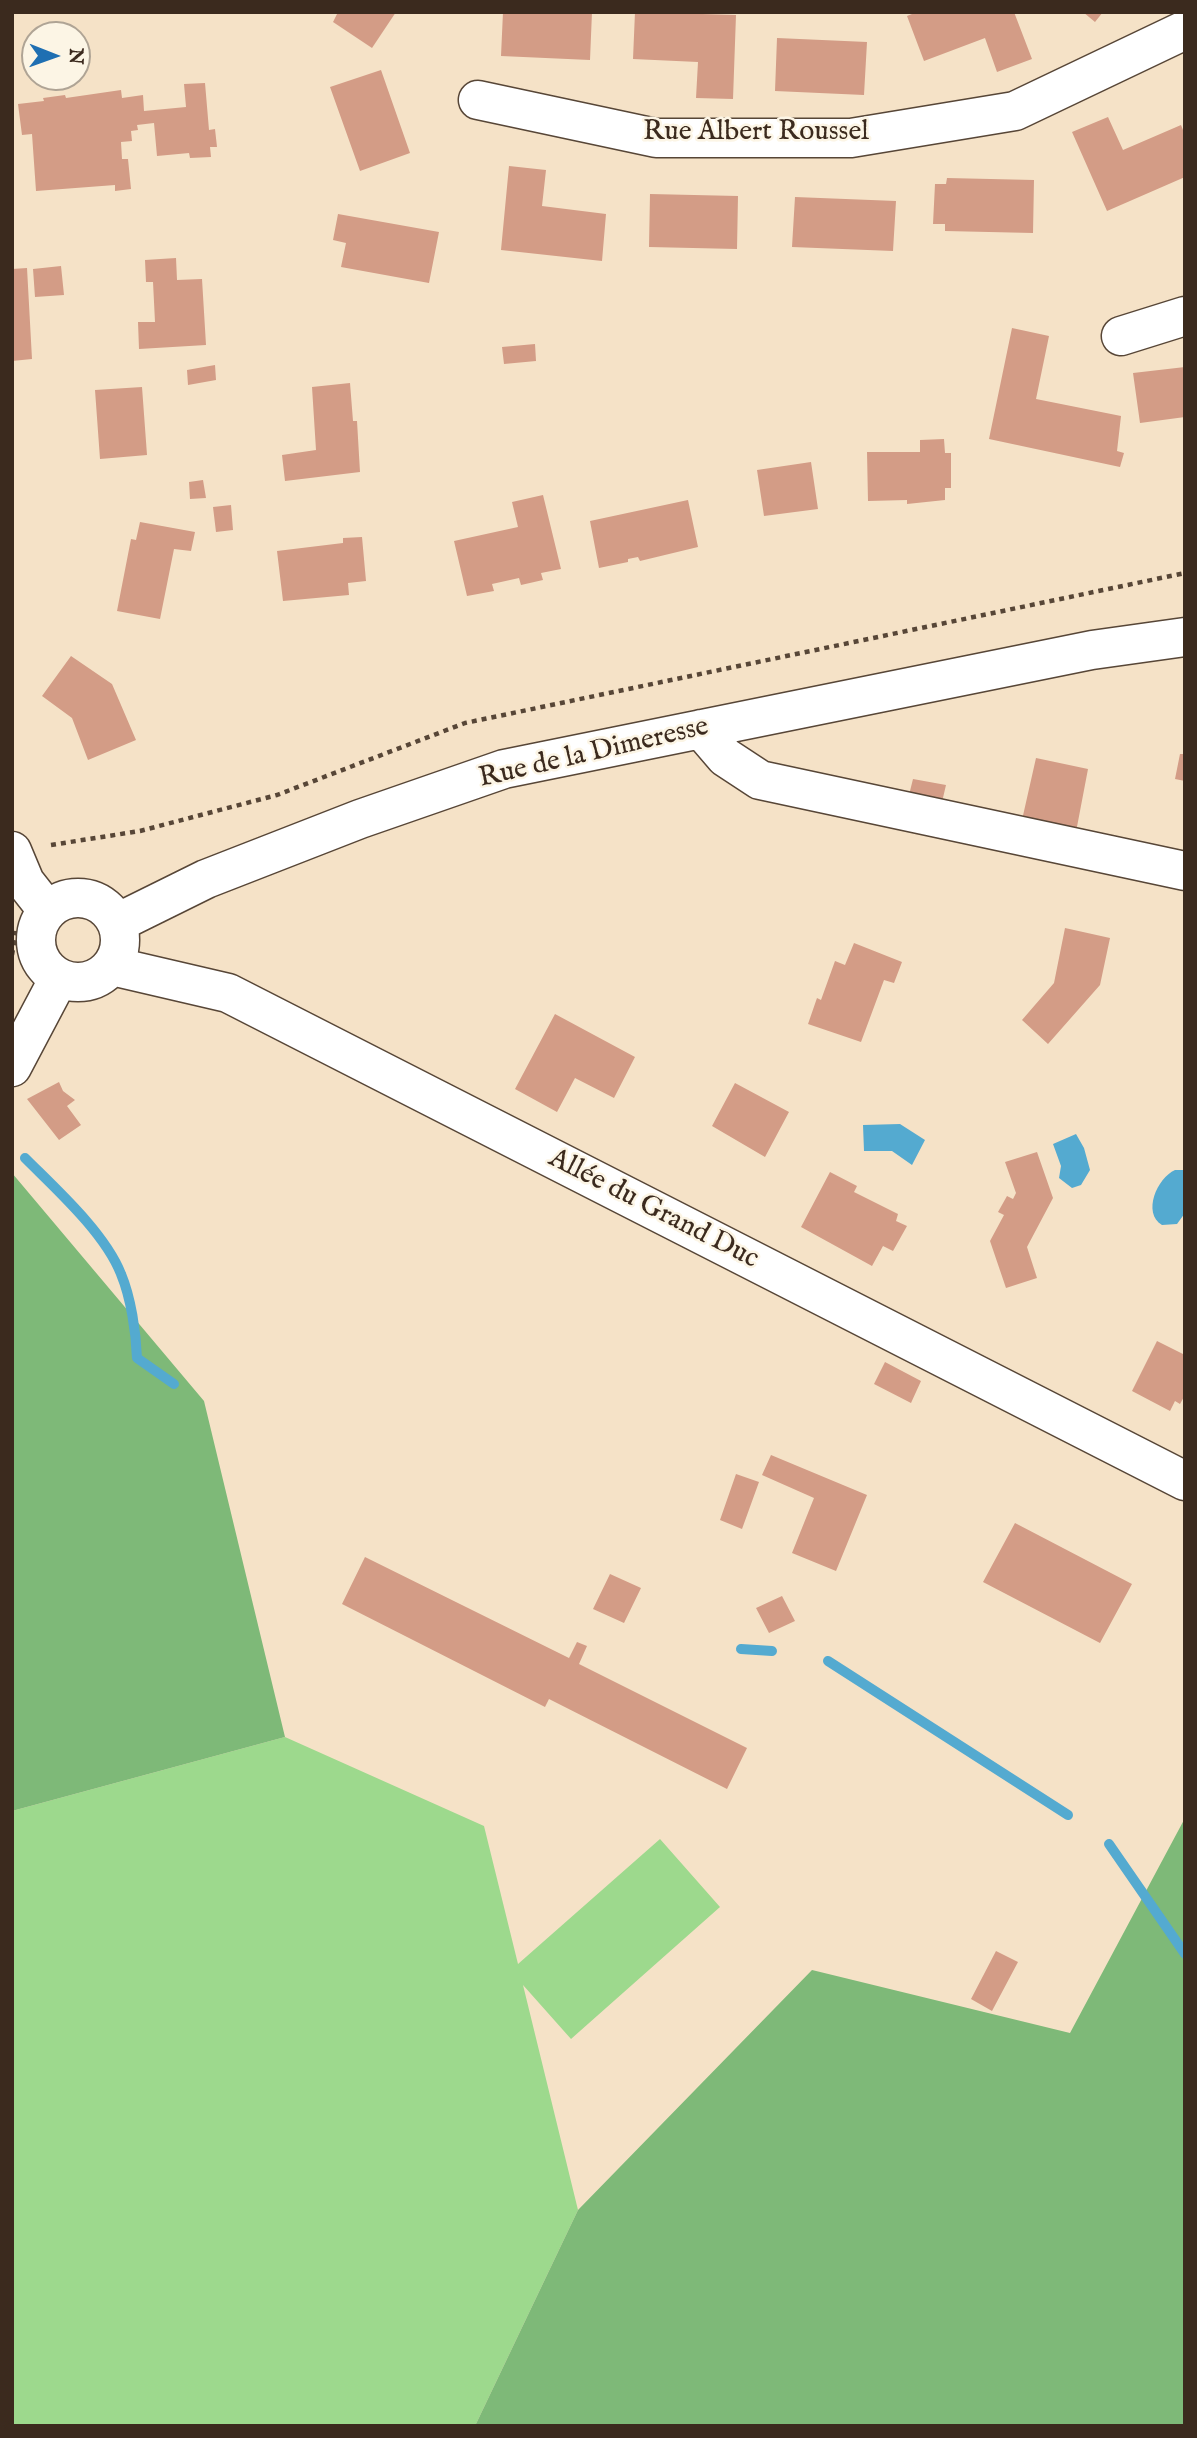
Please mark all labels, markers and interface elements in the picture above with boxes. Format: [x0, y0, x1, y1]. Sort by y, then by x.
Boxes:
north arrow [21, 21, 91, 91]
text: N [63, 48, 87, 65]
street label: Rue Albert Roussel [643, 116, 869, 150]
street label: Rue de la Dimeresse [476, 711, 712, 797]
street label: Allée du Grand Duc [542, 1143, 764, 1277]

